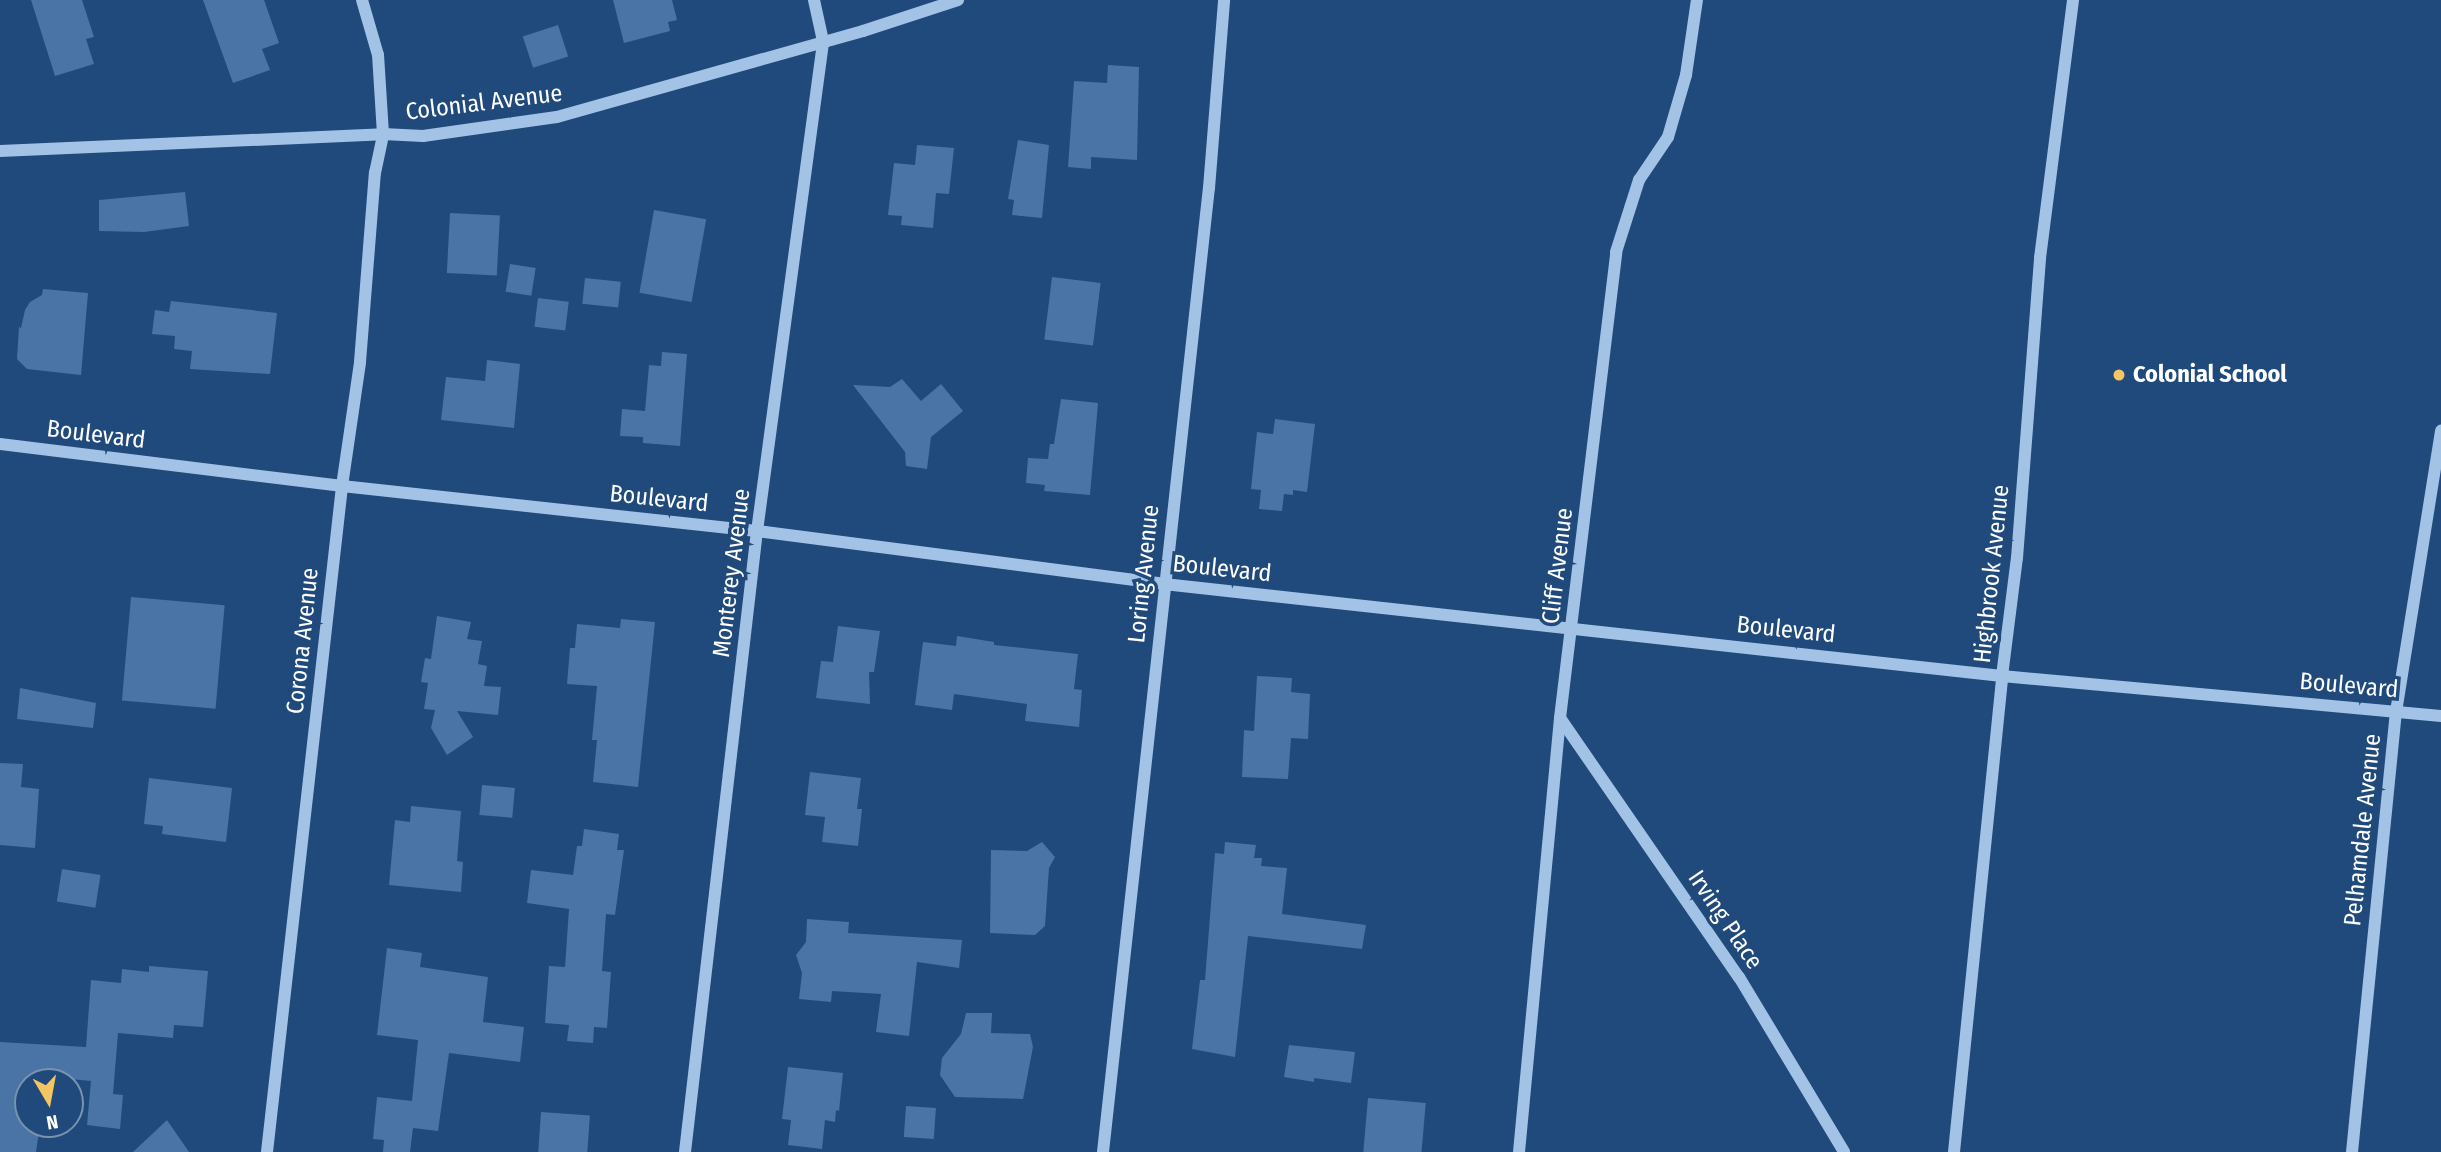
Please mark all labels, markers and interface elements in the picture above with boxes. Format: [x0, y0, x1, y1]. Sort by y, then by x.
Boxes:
street label: Colonial Avenue [404, 79, 564, 127]
place label: Colonial School [2133, 361, 2287, 389]
marker: Colonial School [2111, 367, 2127, 383]
street label: Boulevard [45, 415, 147, 455]
street label: Boulevard [608, 480, 710, 518]
street label: Highbrook Avenue [1968, 483, 2016, 665]
street label: Monterey Avenue [707, 487, 757, 659]
street label: Loring Avenue [1122, 503, 1166, 645]
street label: Cliff Avenue [1537, 506, 1579, 626]
street label: Boulevard [1171, 550, 1273, 588]
street label: Corona Avenue [281, 566, 325, 716]
street label: Boulevard [1735, 611, 1837, 649]
street label: Boulevard [2298, 667, 2400, 705]
street label: Pelhamdale Avenue [2339, 732, 2387, 928]
street label: Irving Place [1681, 865, 1769, 975]
north arrow [14, 1068, 84, 1138]
text: N [45, 1110, 60, 1135]

